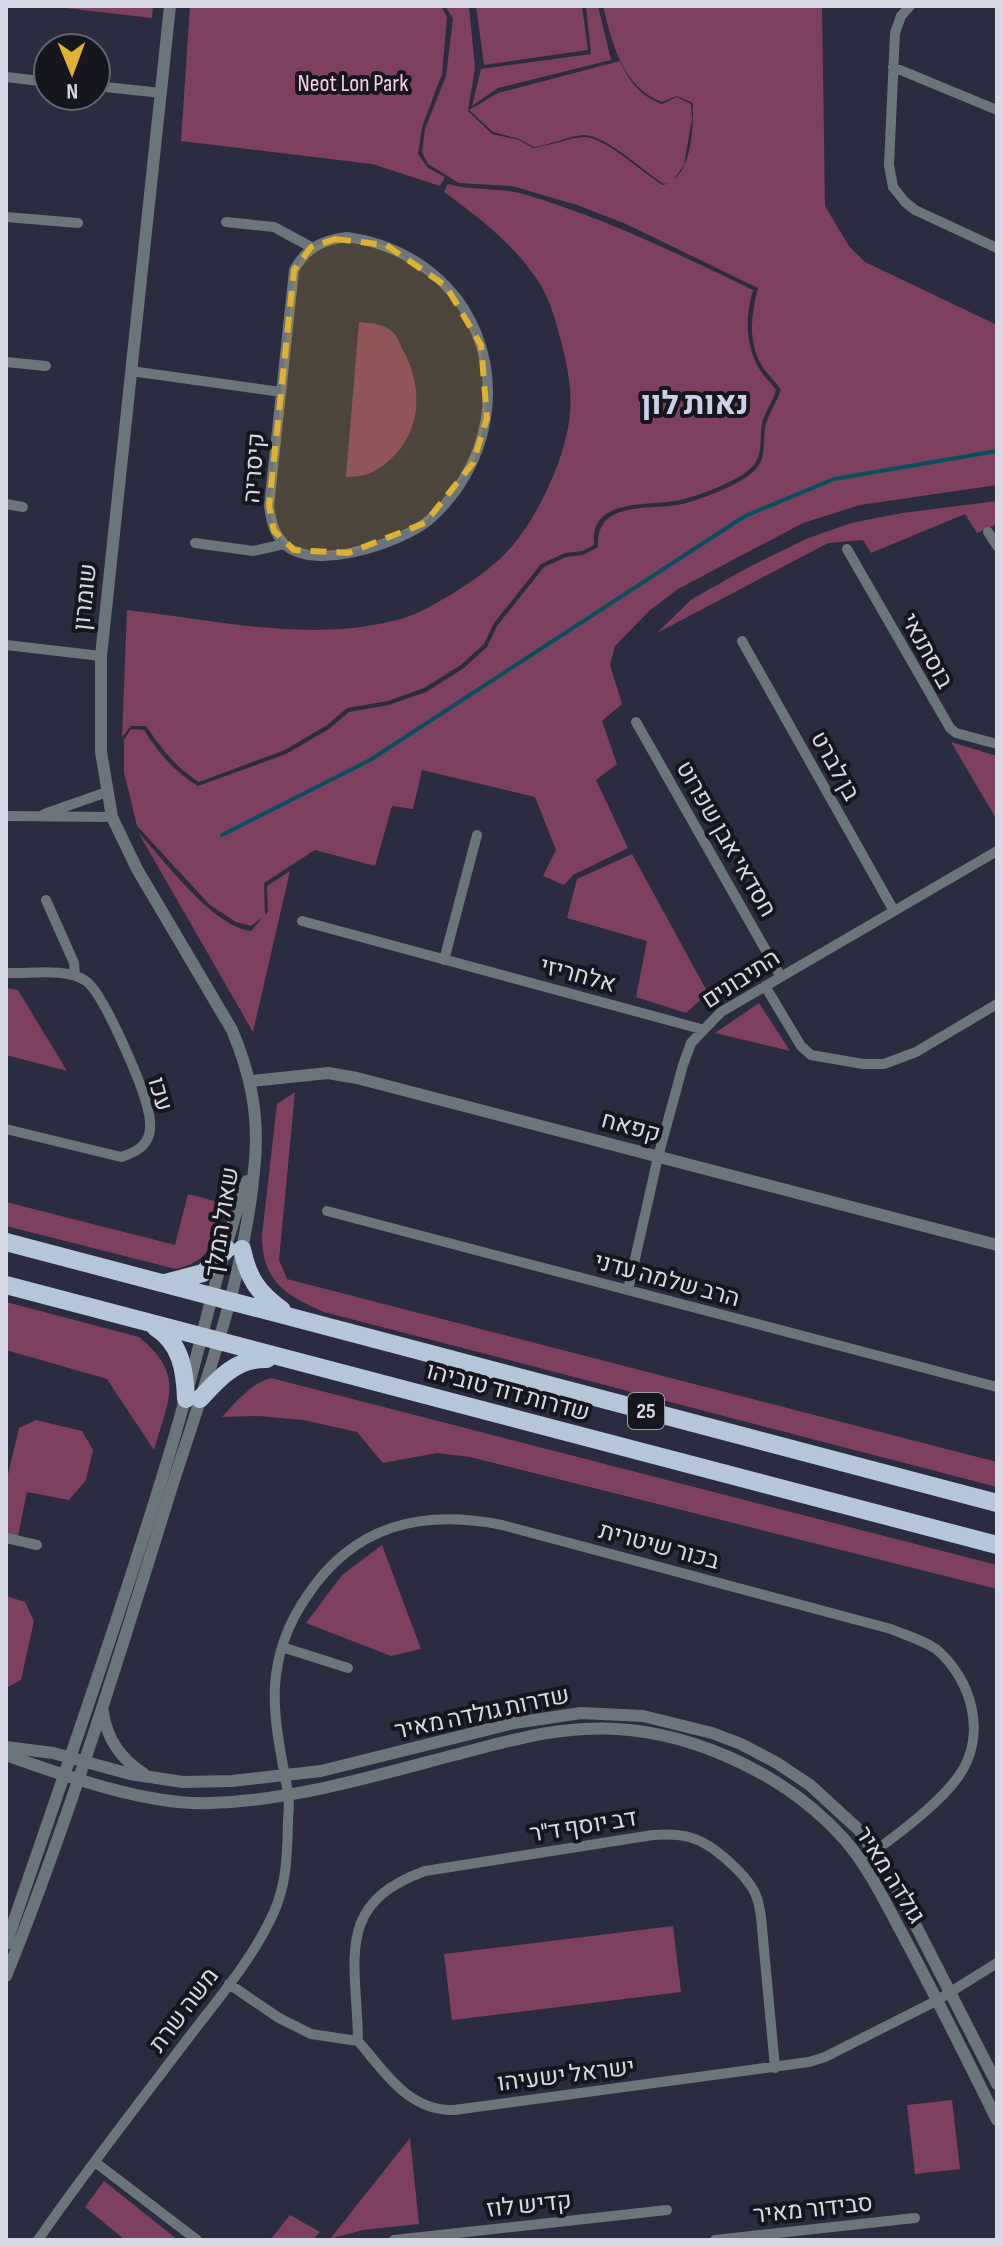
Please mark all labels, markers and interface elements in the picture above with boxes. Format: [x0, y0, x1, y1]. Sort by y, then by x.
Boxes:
north arrow [32, 32, 112, 112]
park label: Neot Lon Park [298, 69, 408, 98]
text: N [66, 77, 78, 104]
district label: נאות לון [641, 385, 749, 424]
street label: קיסריה [237, 432, 271, 504]
street label: שומרון [67, 562, 103, 632]
street label: בוסתנאי [895, 608, 960, 694]
street label: בן לברט [804, 726, 866, 806]
street label: חסדאי אבן שפרוט [670, 756, 782, 922]
street label: התיבונים [697, 943, 785, 1015]
street label: אלחריזי [537, 951, 619, 999]
street label: עכו [141, 1074, 179, 1114]
street label: קפאח [598, 1105, 664, 1149]
street label: שאול המלך [199, 1165, 245, 1279]
street label: הרב שלמה עדני [591, 1247, 743, 1313]
street label: שדרות דוד טוביהו [423, 1356, 593, 1428]
road number: 25 [628, 1393, 664, 1429]
street label: בכור שיטרית [596, 1516, 723, 1576]
street label: שדרות גולדה מאיר [392, 1680, 572, 1746]
street label: דב יוסף ד"ר [527, 1803, 639, 1849]
street label: גולדה מאיר [849, 1821, 931, 1929]
street label: משה שרת [143, 1962, 225, 2058]
street label: ישראל ישעיהו [496, 2052, 636, 2098]
street label: קדיש לוז [485, 2186, 573, 2224]
street label: סבידור מאיר [752, 2188, 874, 2230]

